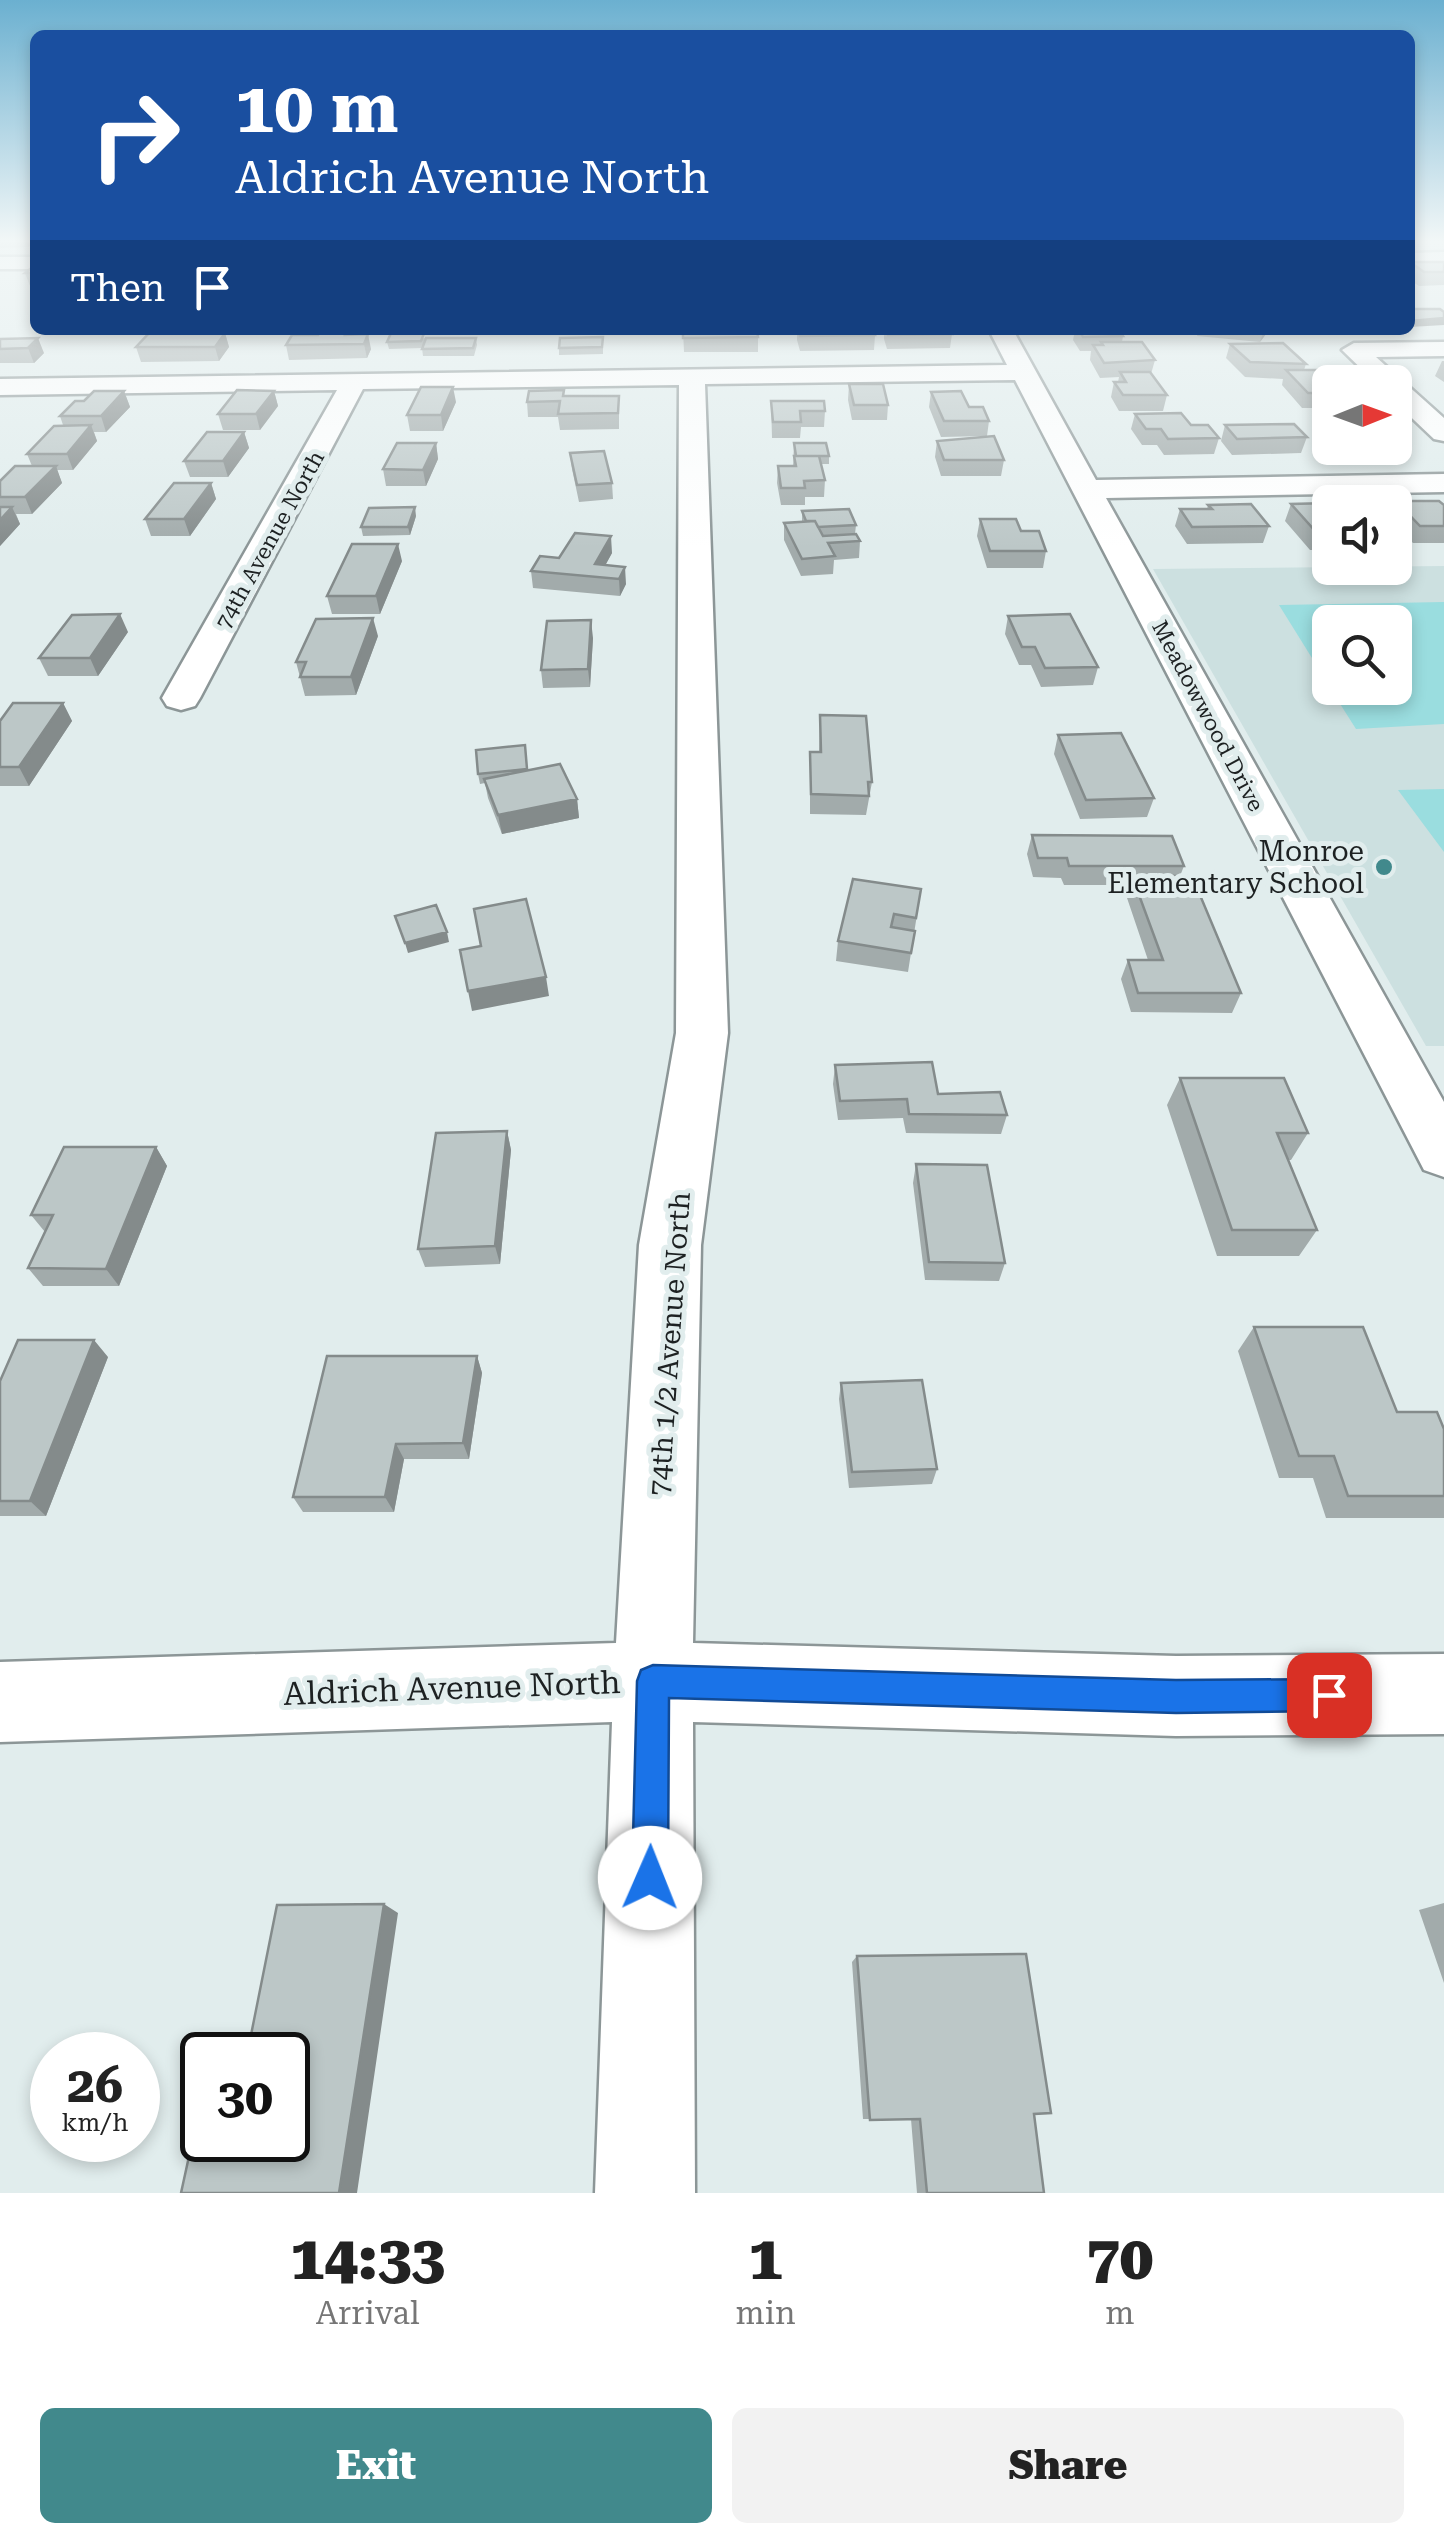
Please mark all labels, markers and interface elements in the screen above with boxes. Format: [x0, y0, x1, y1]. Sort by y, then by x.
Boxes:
text: 10 m [235, 67, 399, 149]
icon: right [70, 70, 200, 200]
text: Aldrich Avenue North [235, 151, 709, 204]
icon: arrive [185, 260, 240, 315]
text: Then [70, 266, 165, 310]
north arrow [1312, 365, 1412, 465]
map controls [1312, 365, 1412, 705]
street label: 74th Avenue North [211, 447, 329, 633]
button: sound [1312, 485, 1412, 585]
button: search [1312, 605, 1412, 705]
street label: Meadowwood Drive [1147, 616, 1269, 816]
place label: Monroe Elementary School [1107, 835, 1364, 900]
marker: Monroe Elementary School [1373, 856, 1395, 878]
street label: 74th 1/2 Avenue North [643, 1191, 697, 1497]
pin [1287, 1653, 1372, 1738]
street label: Aldrich Avenue North [283, 1663, 621, 1713]
icon: arrive [1302, 1668, 1357, 1723]
position arrow [598, 1826, 702, 1930]
speed limit sign: 30 [180, 2032, 310, 2162]
text: 26 [67, 2056, 123, 2114]
text: km/h [62, 2108, 128, 2137]
text: 14:33 [291, 2223, 445, 2294]
text: 1 [749, 2223, 782, 2294]
text: 70 [1086, 2223, 1153, 2294]
text: Arrival [316, 2294, 420, 2332]
text: min [736, 2294, 796, 2332]
text: m [1105, 2294, 1134, 2332]
button: Exit [40, 2408, 712, 2523]
button: Share [732, 2408, 1404, 2523]

